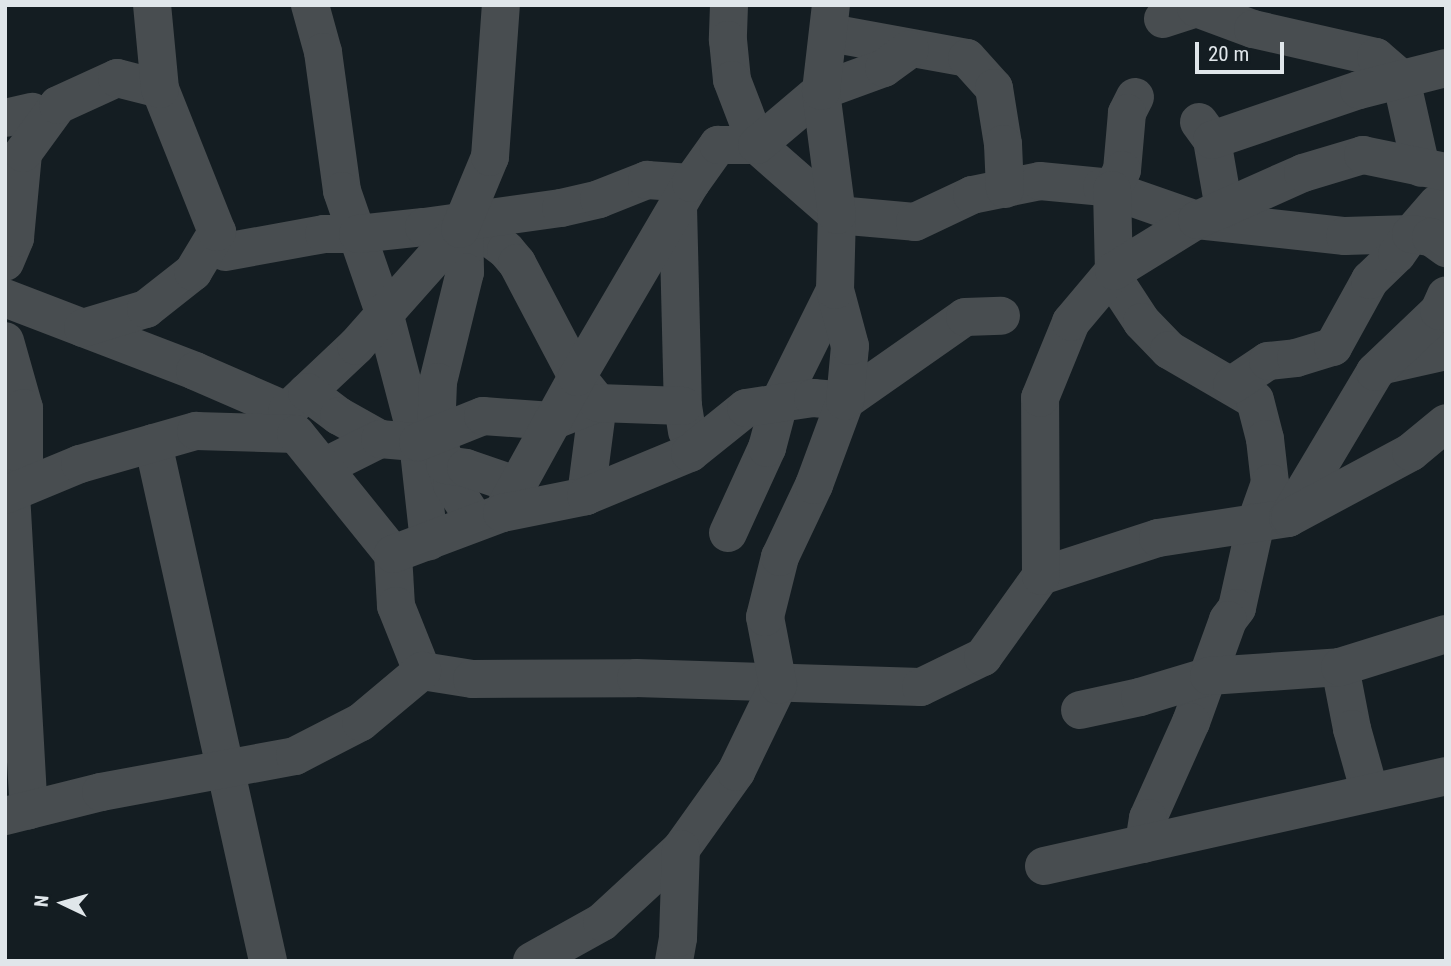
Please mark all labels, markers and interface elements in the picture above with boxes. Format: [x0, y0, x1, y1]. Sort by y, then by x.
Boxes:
scale bar [1199, 28, 1288, 72]
text: 20 m [1208, 42, 1249, 66]
north arrow [28, 868, 98, 938]
text: N [30, 894, 54, 908]

